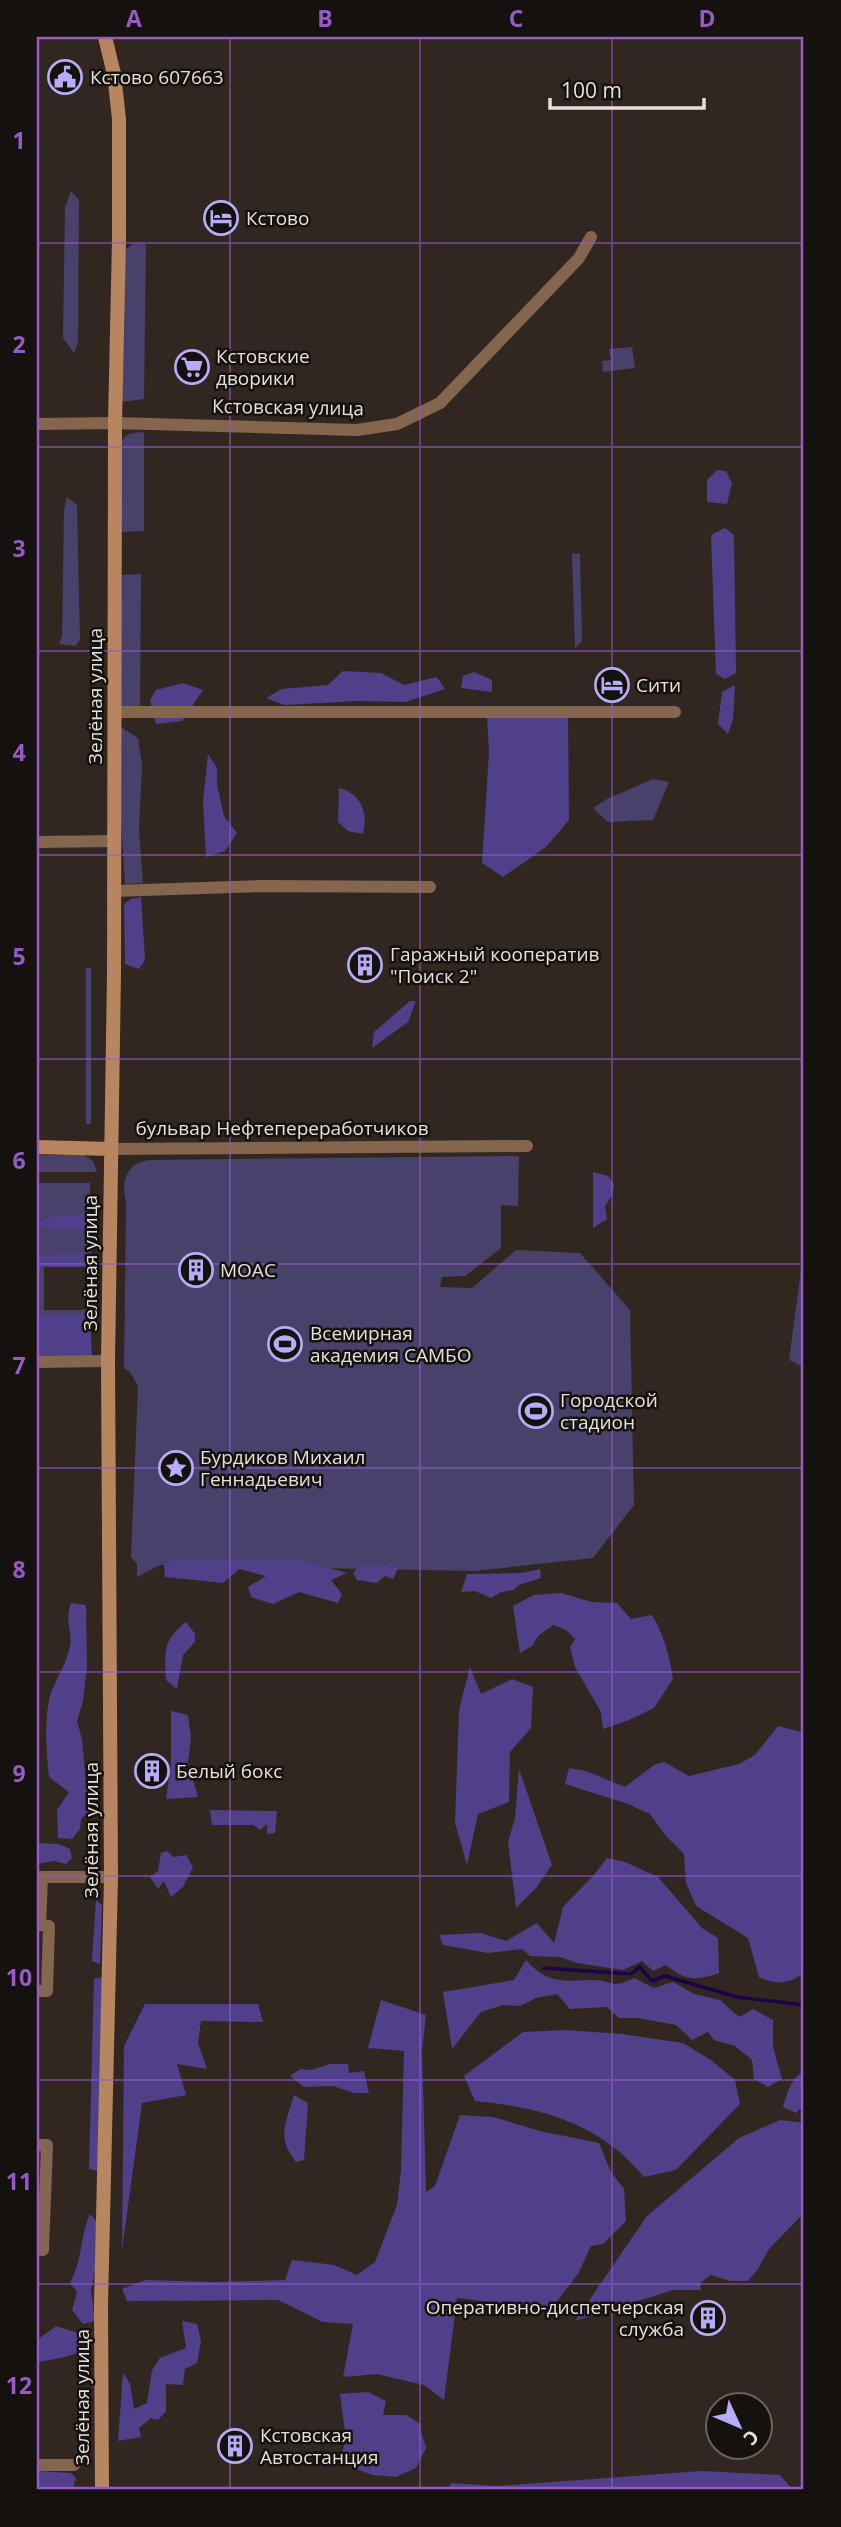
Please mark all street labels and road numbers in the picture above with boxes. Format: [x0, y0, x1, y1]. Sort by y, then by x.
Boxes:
street label: Кстовская улица [212, 393, 364, 421]
street label: Зелёная улица [82, 628, 108, 764]
street label: бульвар Нефтепереработчиков [135, 1115, 429, 1141]
street label: Зелёная улица [77, 1195, 103, 1331]
street label: Зелёная улица [78, 1762, 104, 1898]
street label: Зелёная улица [69, 2329, 95, 2465]

